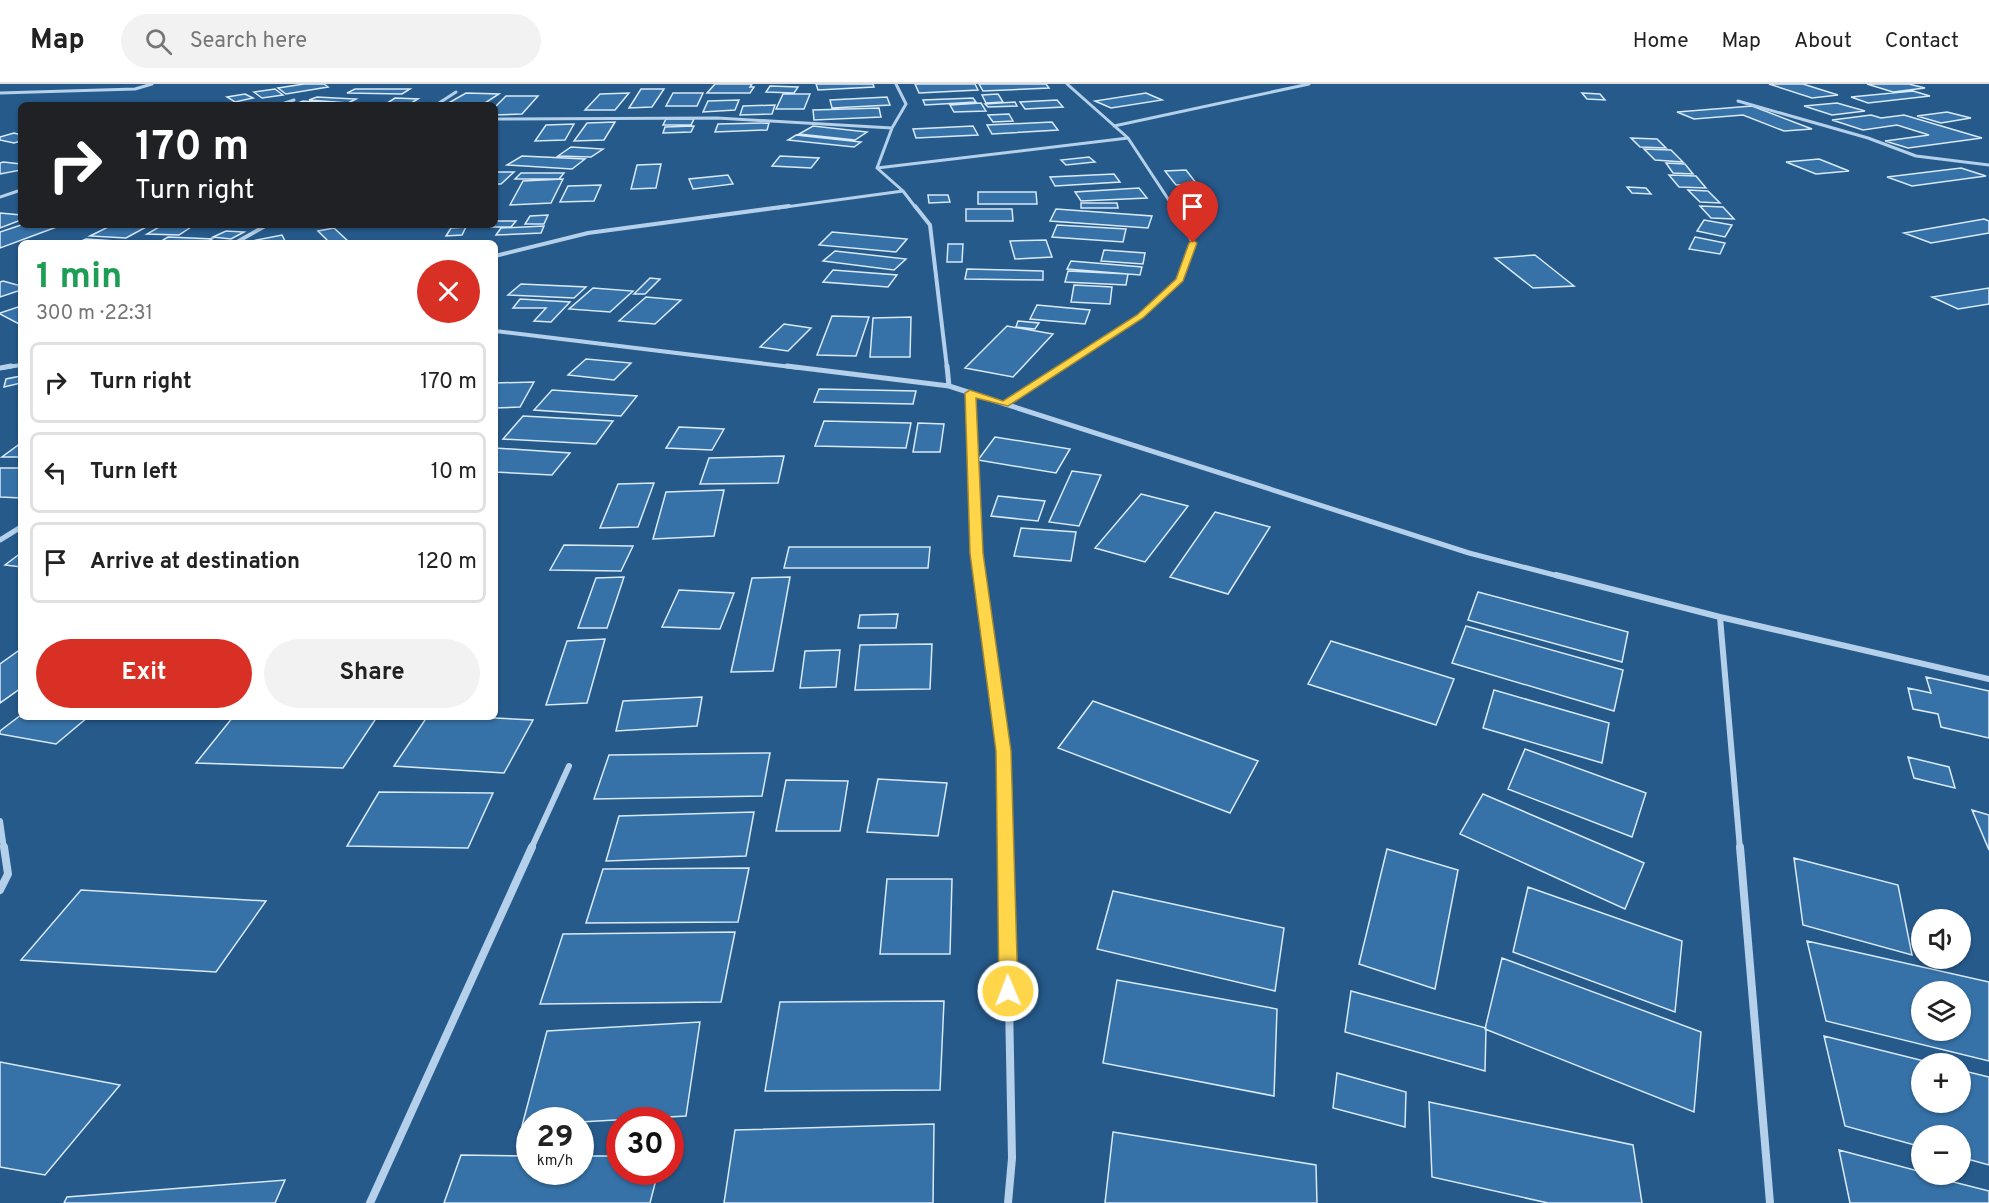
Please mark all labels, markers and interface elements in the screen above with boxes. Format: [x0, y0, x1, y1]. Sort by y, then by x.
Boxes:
search box [121, 14, 541, 68]
text: Map [30, 23, 85, 59]
icon: search [142, 25, 175, 58]
text: Search here [190, 28, 307, 55]
text: Home [1633, 28, 1689, 55]
text: Map [1722, 28, 1761, 55]
text: About [1794, 28, 1852, 55]
text: Contact [1885, 28, 1959, 55]
text: 170 m [135, 122, 249, 175]
icon: right [36, 126, 114, 204]
text: Turn right [135, 174, 254, 208]
pin [1167, 181, 1218, 243]
icon: arrive [1176, 190, 1209, 223]
text: 1 min [36, 255, 122, 301]
button: close [417, 260, 480, 323]
text: 300 m · 22:31 [36, 301, 153, 327]
icon: right [39, 366, 72, 399]
text: Turn right [90, 369, 192, 396]
text: 170 m [420, 369, 477, 396]
icon: left [39, 456, 72, 489]
text: Turn left [90, 459, 178, 486]
text: 10 m [431, 459, 477, 486]
icon: arrive [39, 546, 72, 579]
text: Arrive at destination [90, 549, 300, 576]
text: 120 m [417, 549, 477, 576]
button: Exit [36, 639, 252, 708]
button: Share [264, 639, 480, 708]
map controls [1911, 909, 1971, 1185]
button: sound [1911, 909, 1971, 969]
position arrow [976, 959, 1040, 1023]
button: layers [1911, 981, 1971, 1041]
button: + [1911, 1053, 1971, 1113]
speed limit sign: 30 [606, 1107, 684, 1185]
text: 29 [537, 1120, 573, 1157]
button: − [1911, 1125, 1971, 1185]
text: km/h [537, 1152, 573, 1171]

